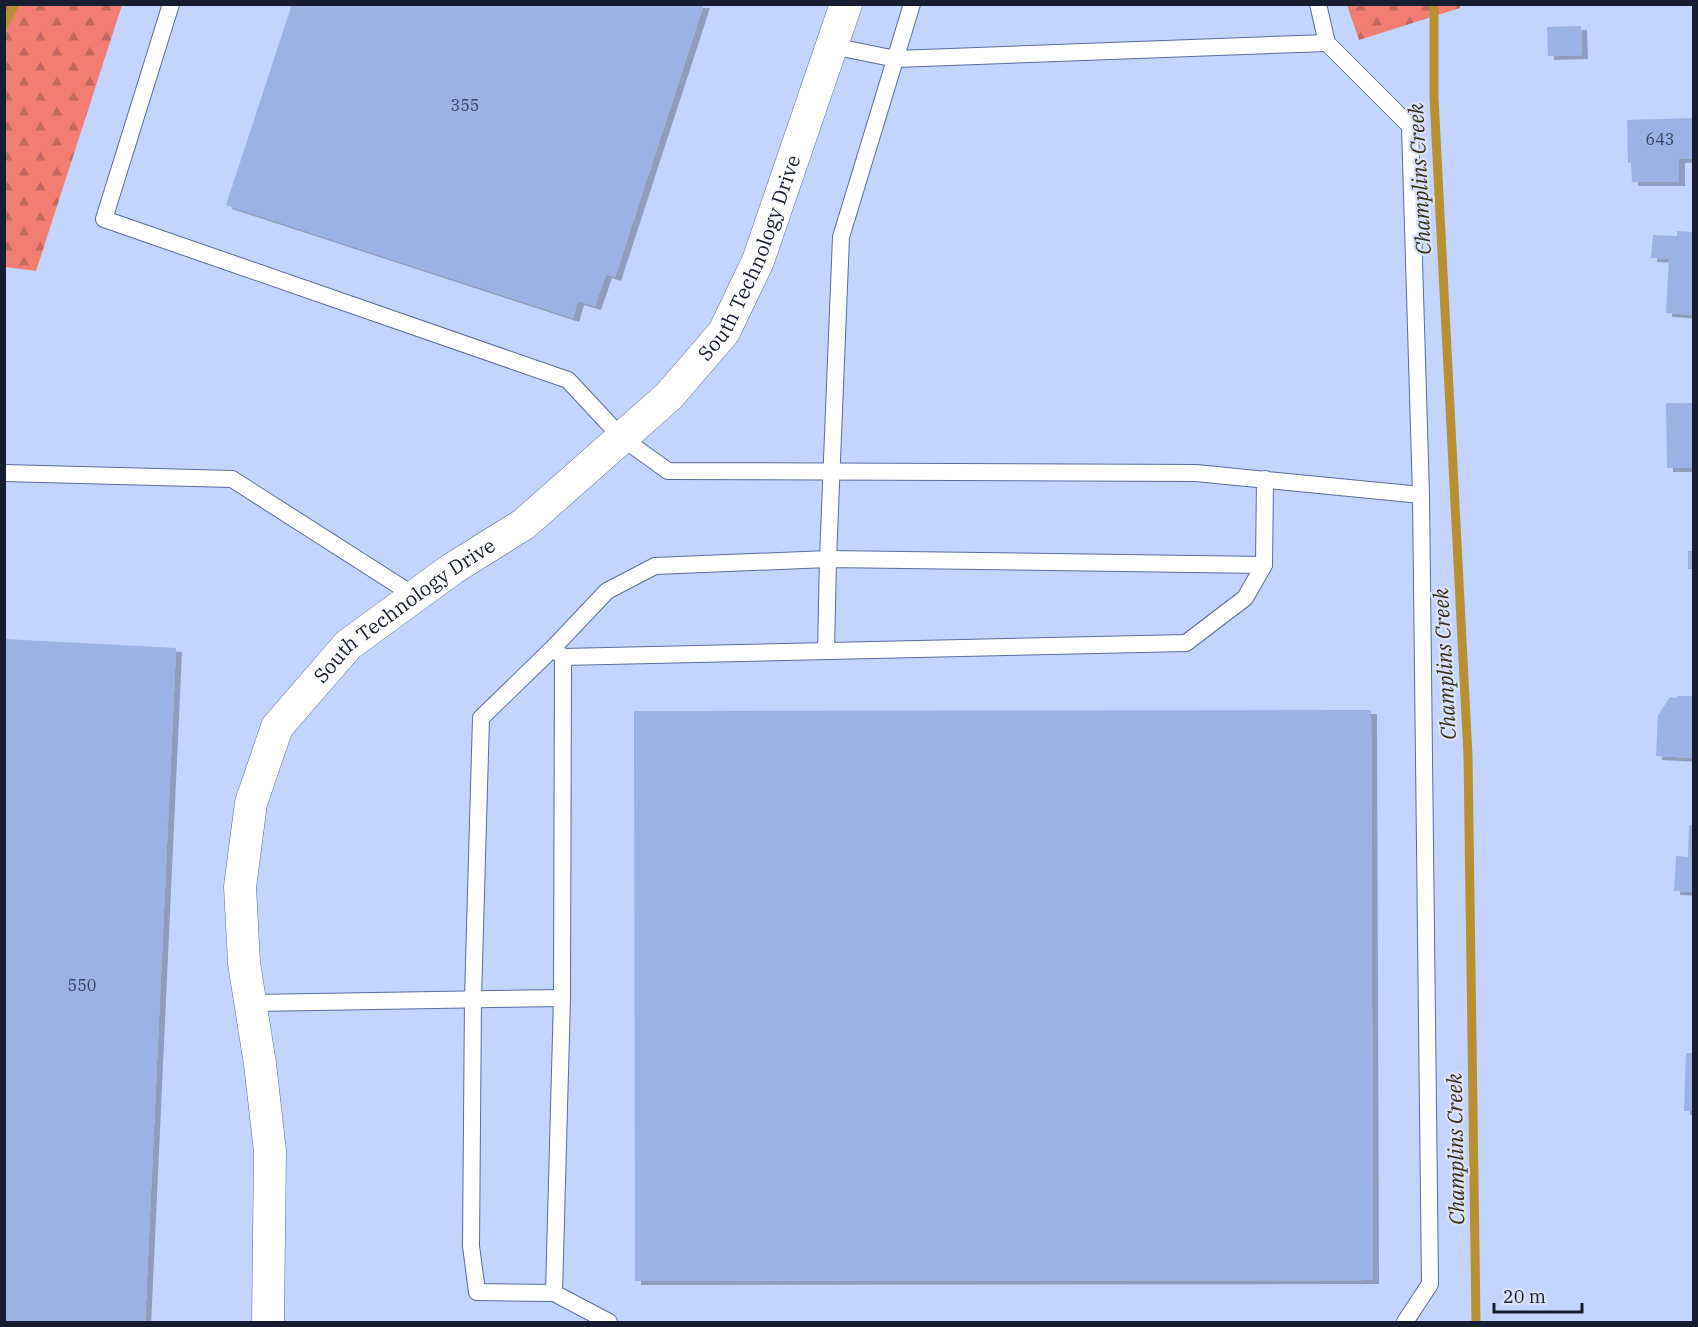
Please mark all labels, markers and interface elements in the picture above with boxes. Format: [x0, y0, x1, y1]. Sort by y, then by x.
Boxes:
house number: 355 [451, 95, 479, 115]
water label: Champlins Creek [1401, 102, 1437, 256]
house number: 643 [1646, 129, 1674, 149]
street label: South Technology Drive [691, 151, 806, 366]
street label: South Technology Drive [307, 531, 500, 688]
water label: Champlins Creek [1426, 587, 1462, 741]
house number: 550 [68, 975, 96, 995]
water label: Champlins Creek [1440, 1072, 1470, 1225]
scale bar [1494, 1276, 1582, 1314]
text: 20 m [1503, 1285, 1546, 1308]

